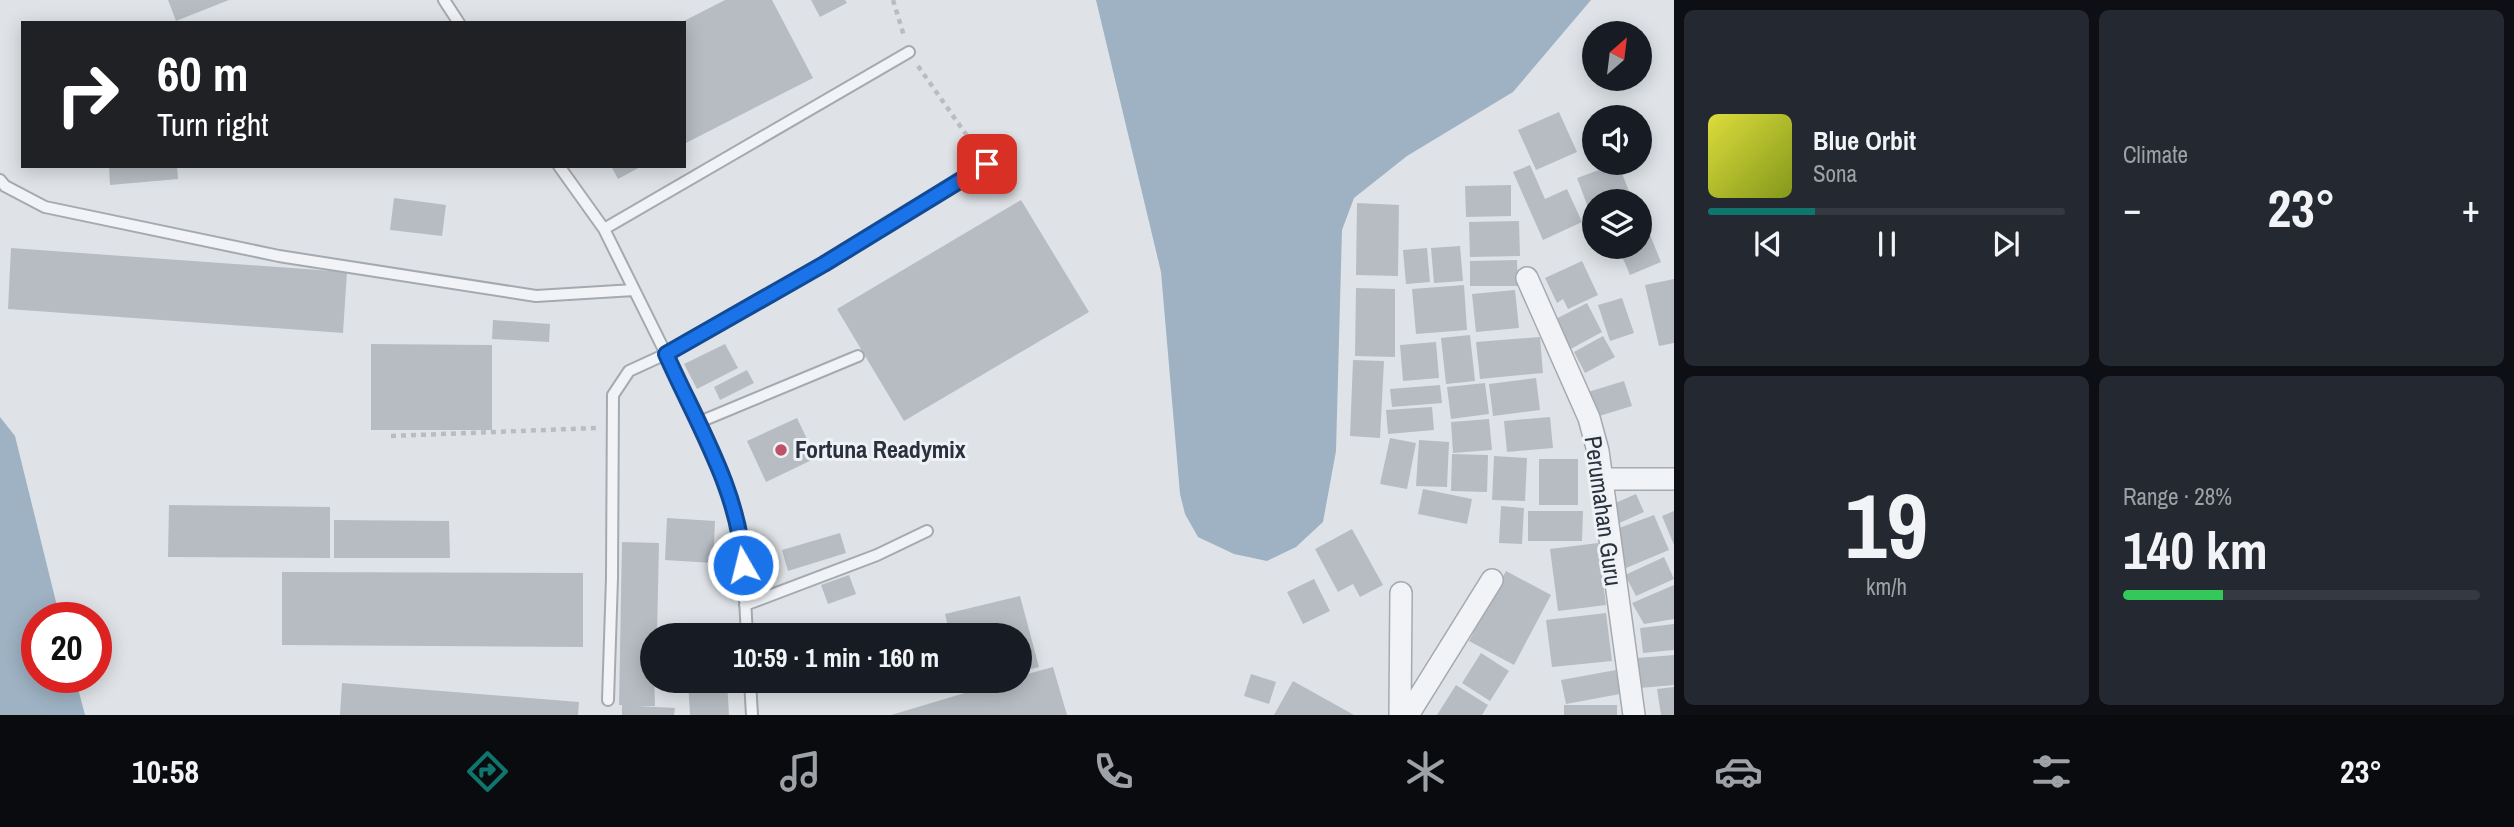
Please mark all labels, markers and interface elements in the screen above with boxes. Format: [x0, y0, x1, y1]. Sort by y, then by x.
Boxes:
north arrow [1582, 21, 1652, 91]
map controls [1582, 21, 1652, 259]
text: 60 m [157, 40, 249, 106]
icon: right [42, 49, 133, 140]
text: Turn right [157, 103, 269, 146]
button: sound [1582, 105, 1652, 175]
text: Blue Orbit [1813, 123, 1916, 158]
pin [957, 134, 1017, 194]
text: Climate [2123, 139, 2188, 170]
icon: arrive [968, 145, 1006, 183]
text: Sona [1813, 158, 1857, 189]
text: 23° [2267, 173, 2336, 243]
text: − [2123, 183, 2141, 234]
text: + [2462, 183, 2480, 234]
button: layers [1582, 189, 1652, 259]
icon: previous [1749, 225, 1787, 263]
icon: pause [1868, 225, 1906, 263]
icon: next [1987, 225, 2025, 263]
place label: Fortuna Readymix [795, 433, 966, 465]
street label: Perumahan Guru [1578, 434, 1630, 588]
marker: Fortuna Readymix [773, 442, 789, 458]
text: 19 [1845, 464, 1928, 586]
text: Range · 28% [2123, 481, 2232, 512]
text: 140 km [2123, 515, 2268, 585]
position arrow [706, 528, 780, 602]
text: km/h [1866, 571, 1907, 602]
speed limit sign: 20 [21, 602, 112, 693]
text: 10:59 · 1 min · 160 m [733, 640, 939, 675]
icon: directions [463, 747, 512, 796]
icon: music [776, 747, 825, 796]
icon: phone [1089, 747, 1138, 796]
icon: climate [1401, 747, 1450, 796]
icon: car [1714, 747, 1763, 796]
icon: filters [2027, 747, 2076, 796]
text: 10:58 [132, 750, 199, 793]
text: 23° [2340, 750, 2382, 793]

